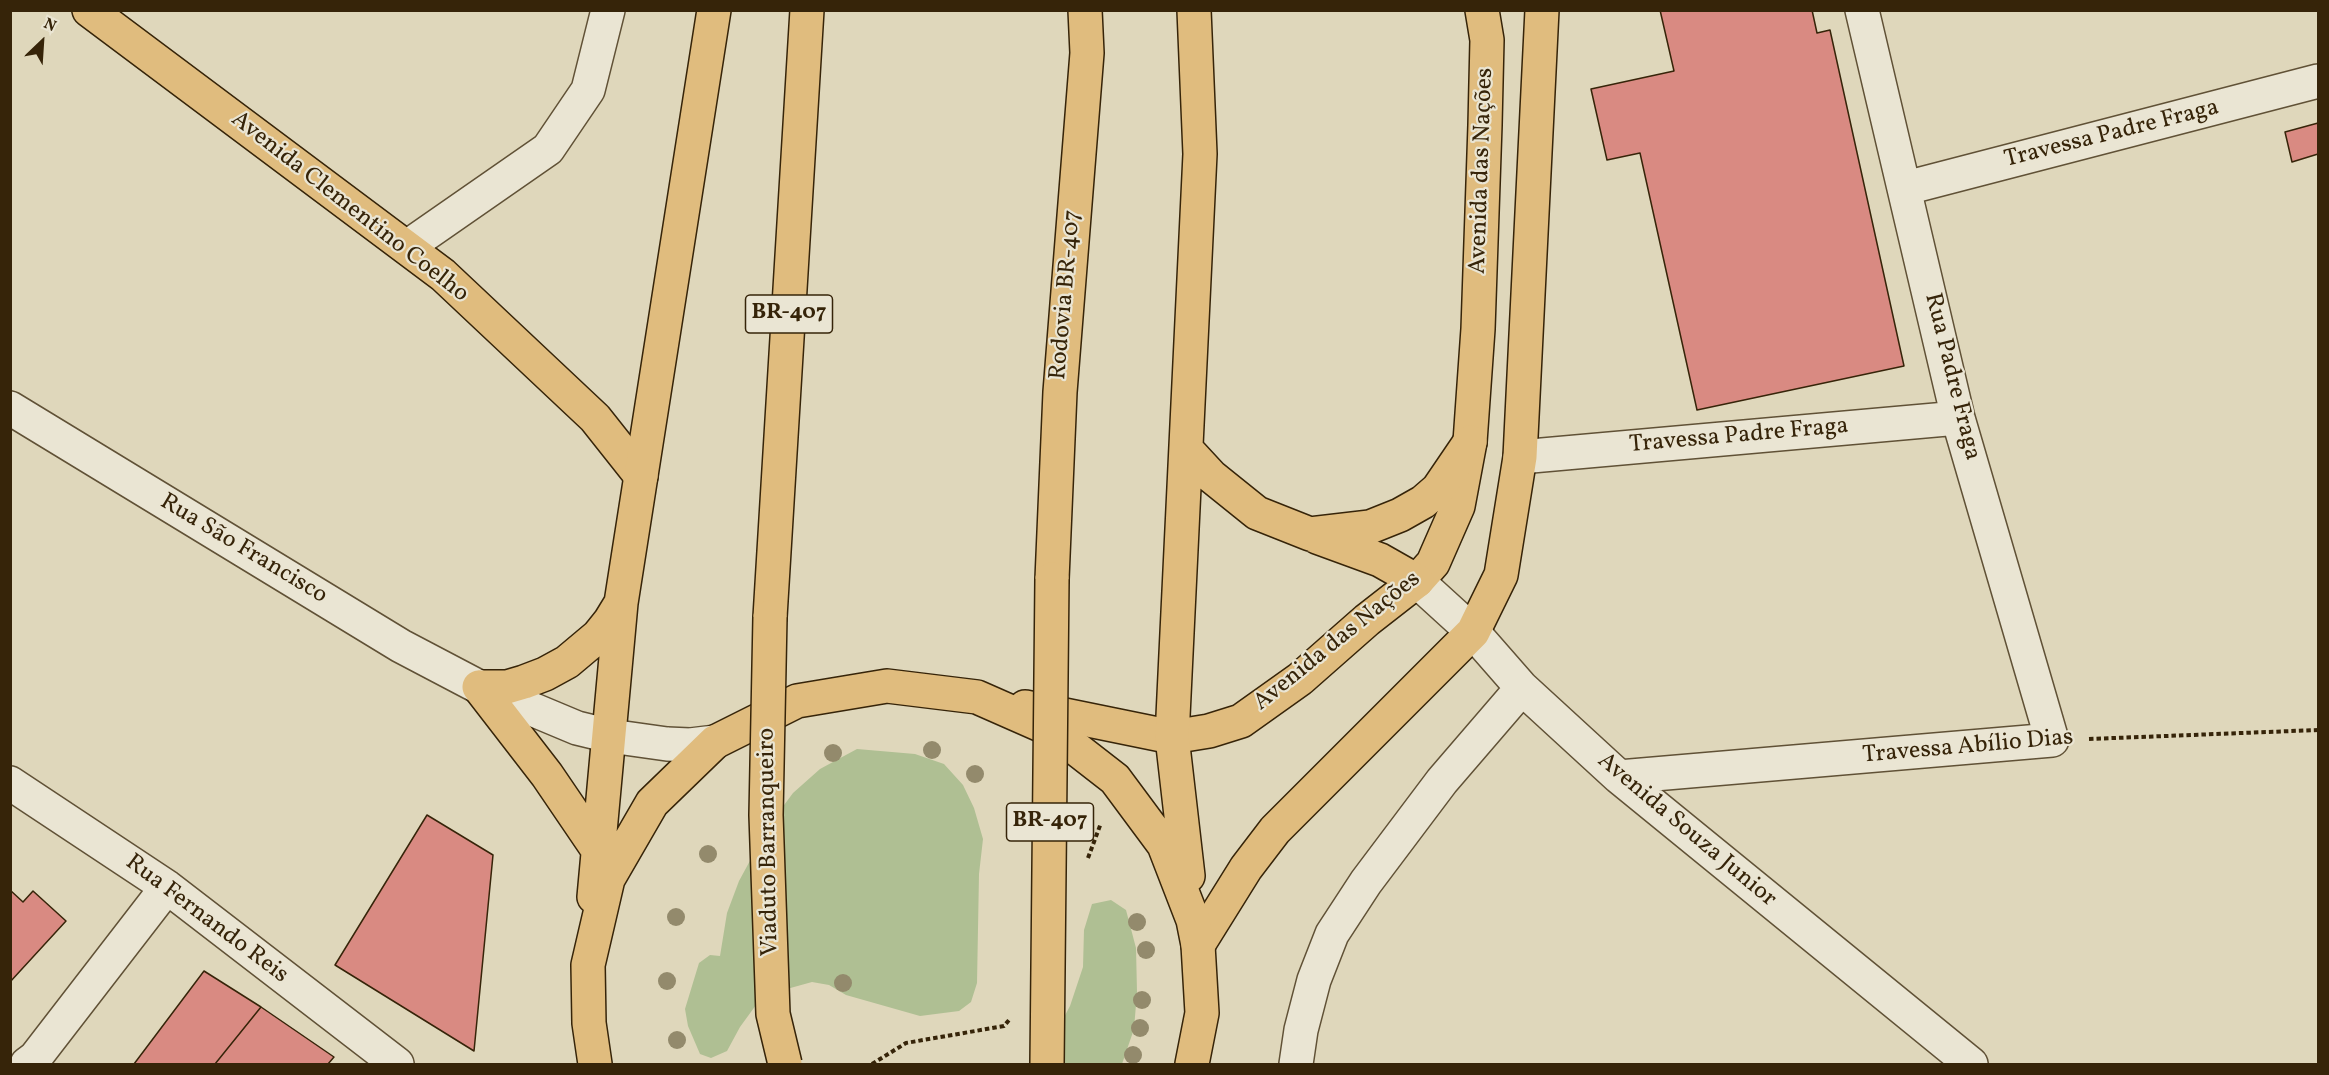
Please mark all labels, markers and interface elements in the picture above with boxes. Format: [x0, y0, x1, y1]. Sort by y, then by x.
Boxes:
north arrow [12, 12, 72, 72]
text: N [40, 13, 60, 38]
street label: Avenida das Nações [1465, 67, 1501, 275]
street label: Travessa Padre Fraga [2002, 94, 2222, 176]
street label: Avenida Clementino Coelho [224, 106, 474, 310]
street label: Rodovia BR-407 [1045, 209, 1089, 381]
street label: Rua Padre Fraga [1916, 290, 1986, 464]
road number: BR-407 [746, 295, 832, 333]
street label: Travessa Padre Fraga [1628, 413, 1850, 461]
street label: Rua São Francisco [154, 489, 332, 611]
street label: Avenida das Nações [1249, 566, 1427, 718]
street label: Travessa Abílio Dias [1861, 724, 2075, 772]
street label: Viaduto Barranqueiro [754, 727, 786, 957]
street label: Avenida Souza Junior [1590, 748, 1782, 914]
road number: BR-407 [1006, 803, 1094, 841]
street label: Rua Fernando Reis [119, 849, 293, 991]

